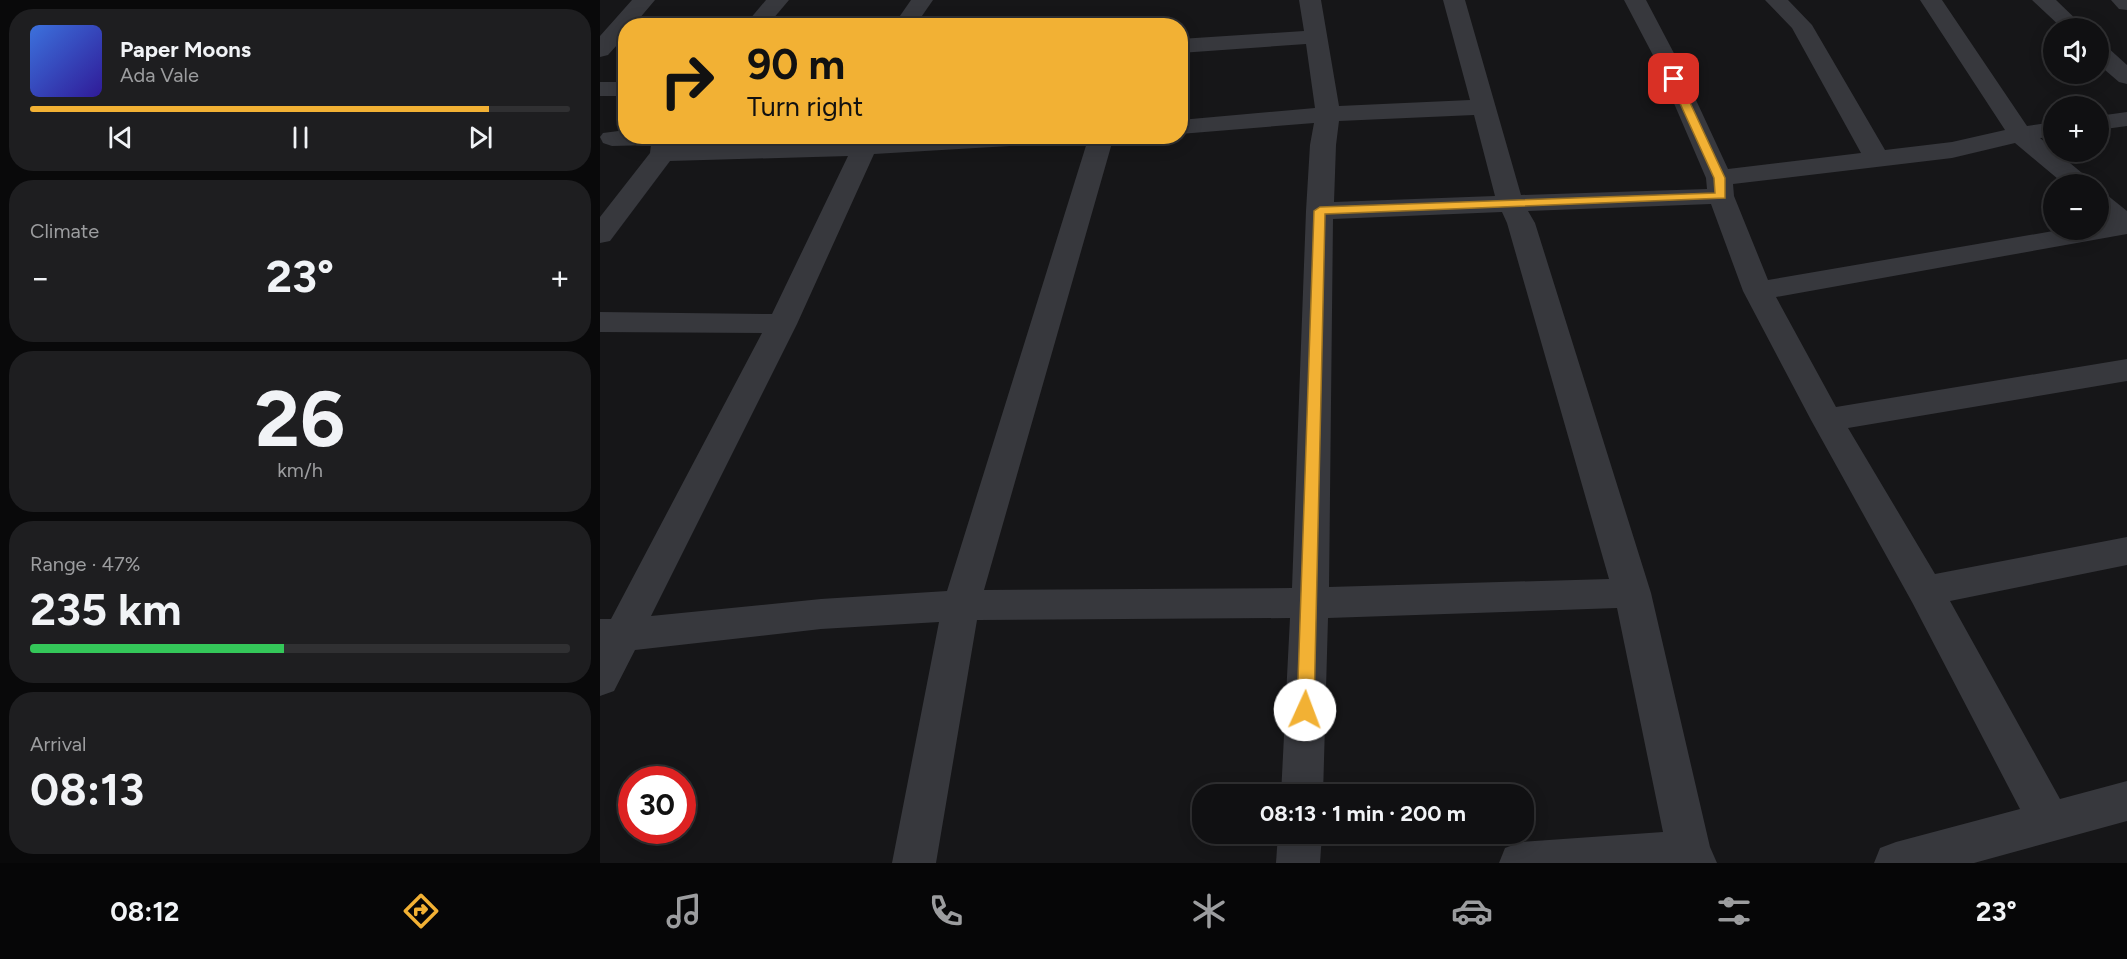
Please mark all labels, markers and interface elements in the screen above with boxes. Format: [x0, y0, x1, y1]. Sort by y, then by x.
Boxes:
map controls [2043, 18, 2109, 240]
button: sound [2043, 18, 2109, 84]
text: Paper Moons [120, 36, 251, 63]
text: 90 m [747, 39, 845, 90]
icon: right [648, 42, 726, 120]
pin [1648, 53, 1699, 104]
icon: arrive [1657, 62, 1690, 95]
text: Ada Vale [120, 63, 199, 87]
text: Turn right [747, 90, 863, 123]
button: + [2043, 96, 2109, 162]
icon: previous [104, 121, 137, 154]
icon: pause [284, 121, 317, 154]
icon: next [464, 121, 497, 154]
button: − [2043, 174, 2109, 240]
text: Climate [30, 219, 99, 243]
text: 23° [266, 249, 334, 303]
text: − [30, 258, 51, 297]
text: + [549, 258, 570, 297]
text: 26 [255, 372, 345, 466]
text: km/h [277, 458, 323, 482]
text: Range · 47% [30, 552, 140, 576]
text: 235 km [30, 582, 181, 636]
position arrow [1273, 678, 1337, 742]
text: Arrival [30, 732, 86, 756]
text: 08:13 [30, 762, 144, 816]
speed limit sign: 30 [618, 766, 696, 844]
text: 08:13 · 1 min · 200 m [1260, 800, 1466, 827]
icon: directions [400, 890, 442, 932]
icon: music [663, 890, 705, 932]
icon: phone [925, 890, 967, 932]
icon: climate [1188, 890, 1230, 932]
icon: car [1451, 890, 1493, 932]
icon: filters [1713, 890, 1755, 932]
text: 08:12 [110, 895, 179, 928]
text: 23° [1976, 895, 2017, 928]

